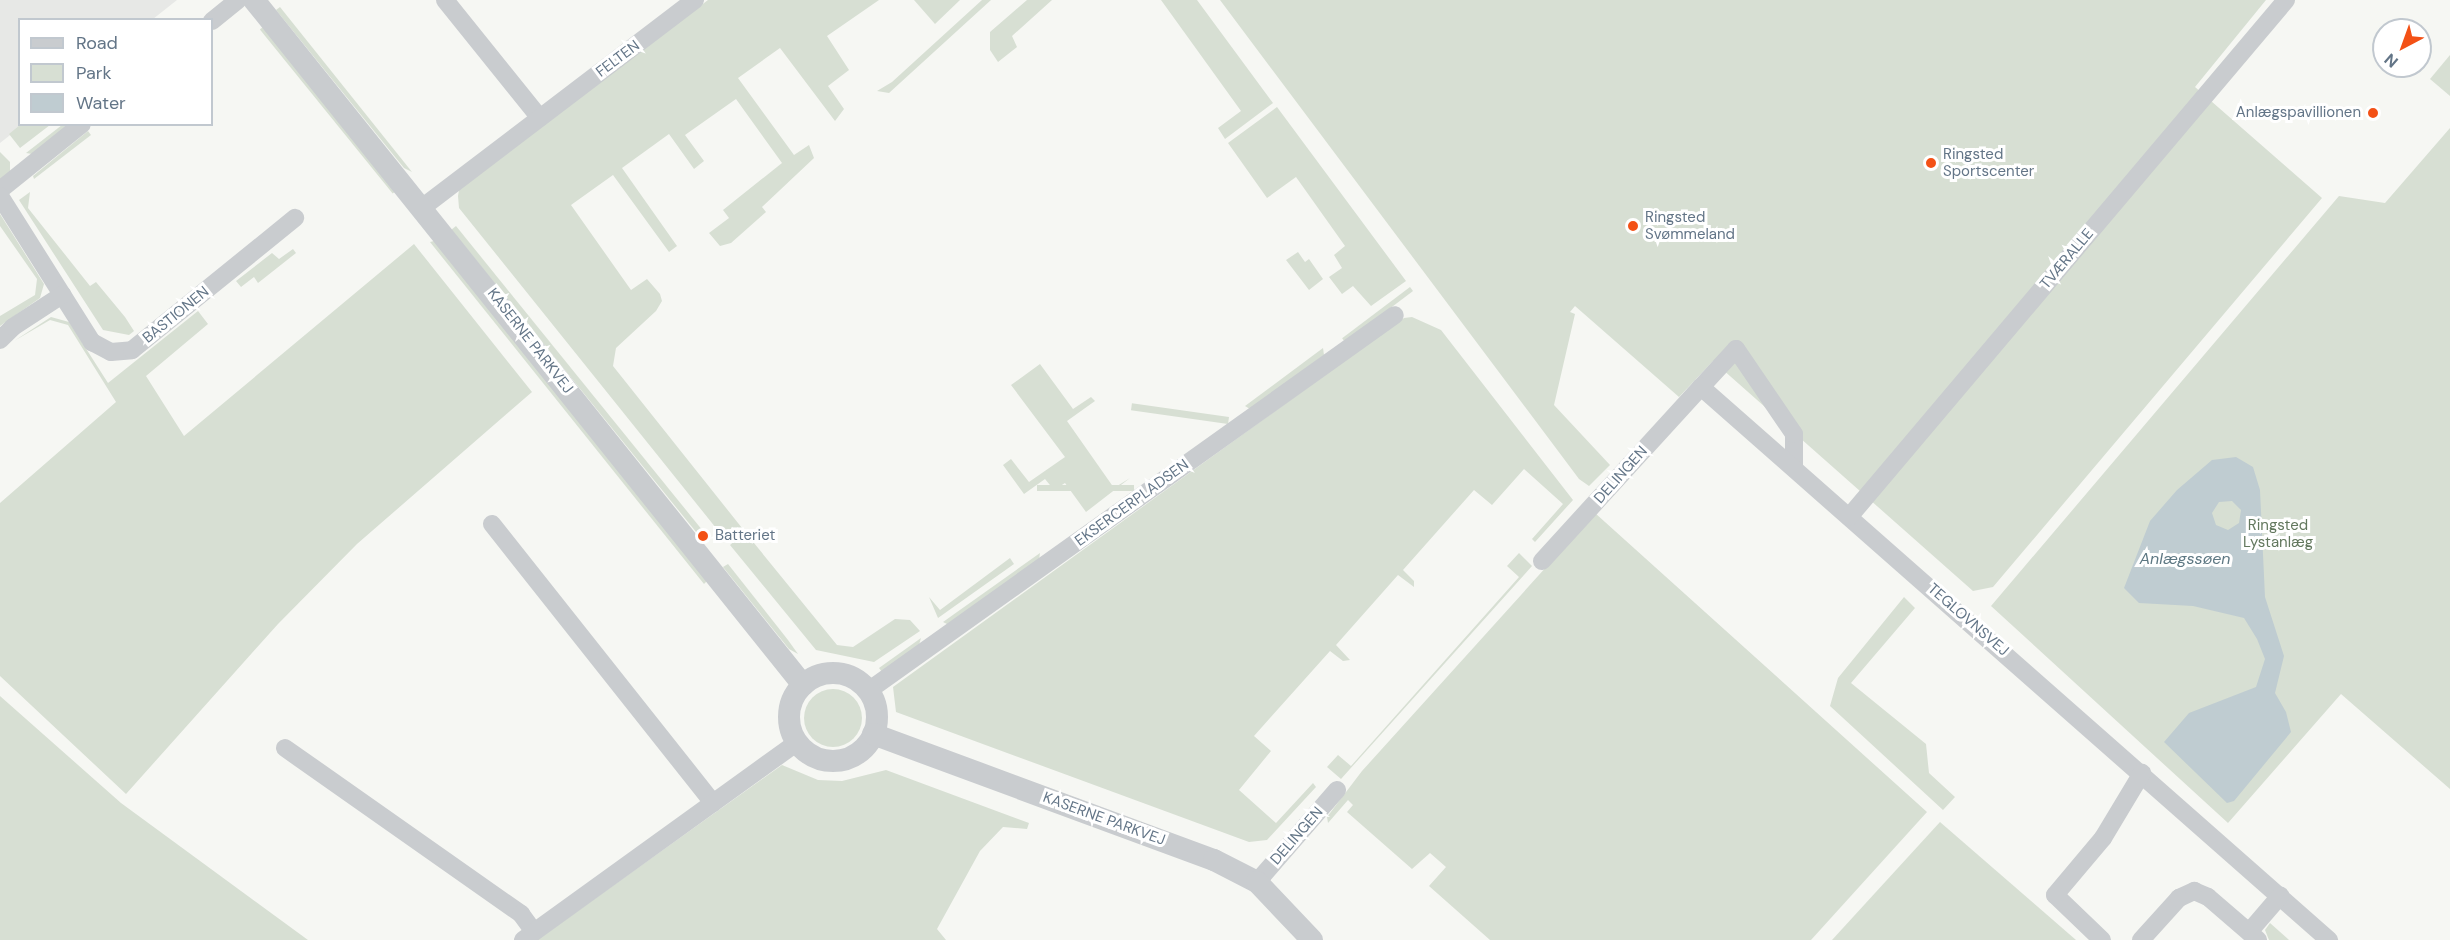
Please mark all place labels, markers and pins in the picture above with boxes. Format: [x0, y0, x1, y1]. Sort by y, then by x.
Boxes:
place label: Anlægspavillionen [2236, 104, 2361, 122]
marker: Anlægspavillionen [2366, 106, 2380, 120]
place label: Ringsted Sportscenter [1943, 145, 2034, 180]
marker: Ringsted Sportscenter [1924, 156, 1938, 170]
place label: Ringsted Svømmeland [1645, 208, 1735, 243]
marker: Ringsted Svømmeland [1626, 219, 1640, 233]
place label: Batteriet [715, 527, 775, 545]
marker: Batteriet [696, 529, 710, 543]

